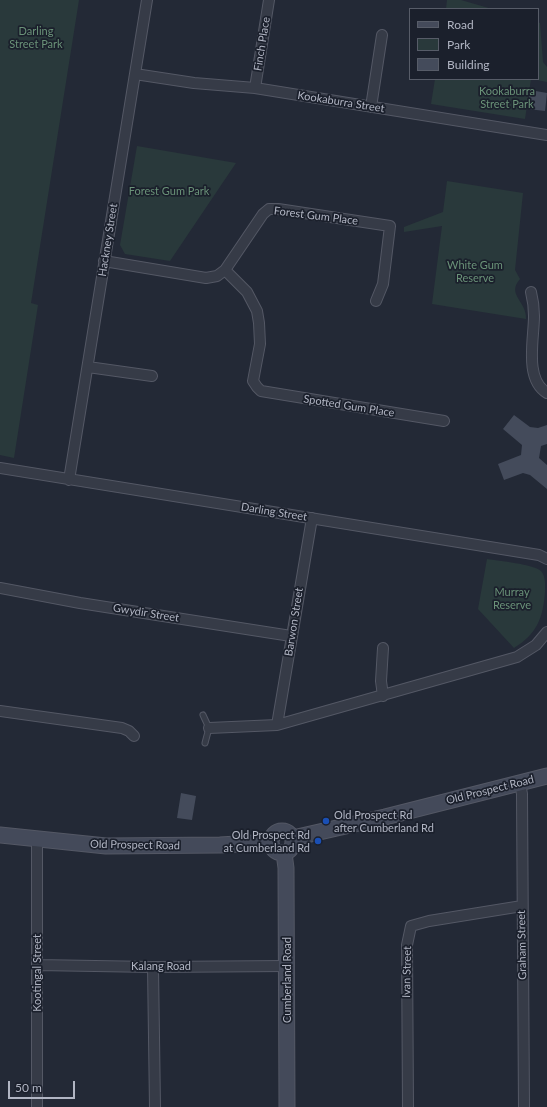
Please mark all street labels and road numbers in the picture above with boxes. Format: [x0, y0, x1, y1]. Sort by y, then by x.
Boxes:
street label: Finch Place [251, 16, 273, 72]
street label: Kookaburra Street [297, 89, 385, 115]
street label: Hackney Street [96, 203, 120, 277]
street label: Forest Gum Place [273, 204, 359, 228]
street label: Spotted Gum Place [303, 392, 395, 420]
street label: Darling Street [240, 500, 308, 524]
street label: Barwon Street [282, 587, 306, 657]
street label: Gwydir Street [112, 601, 180, 625]
street label: Old Prospect Road [445, 773, 535, 807]
street label: Old Prospect Road [90, 838, 180, 852]
street label: Graham Street [515, 910, 529, 980]
street label: Kootingal Street [30, 934, 44, 1012]
street label: Cumberland Road [280, 937, 294, 1023]
street label: Ivan Street [400, 946, 414, 998]
street label: Kalang Road [131, 959, 191, 973]

